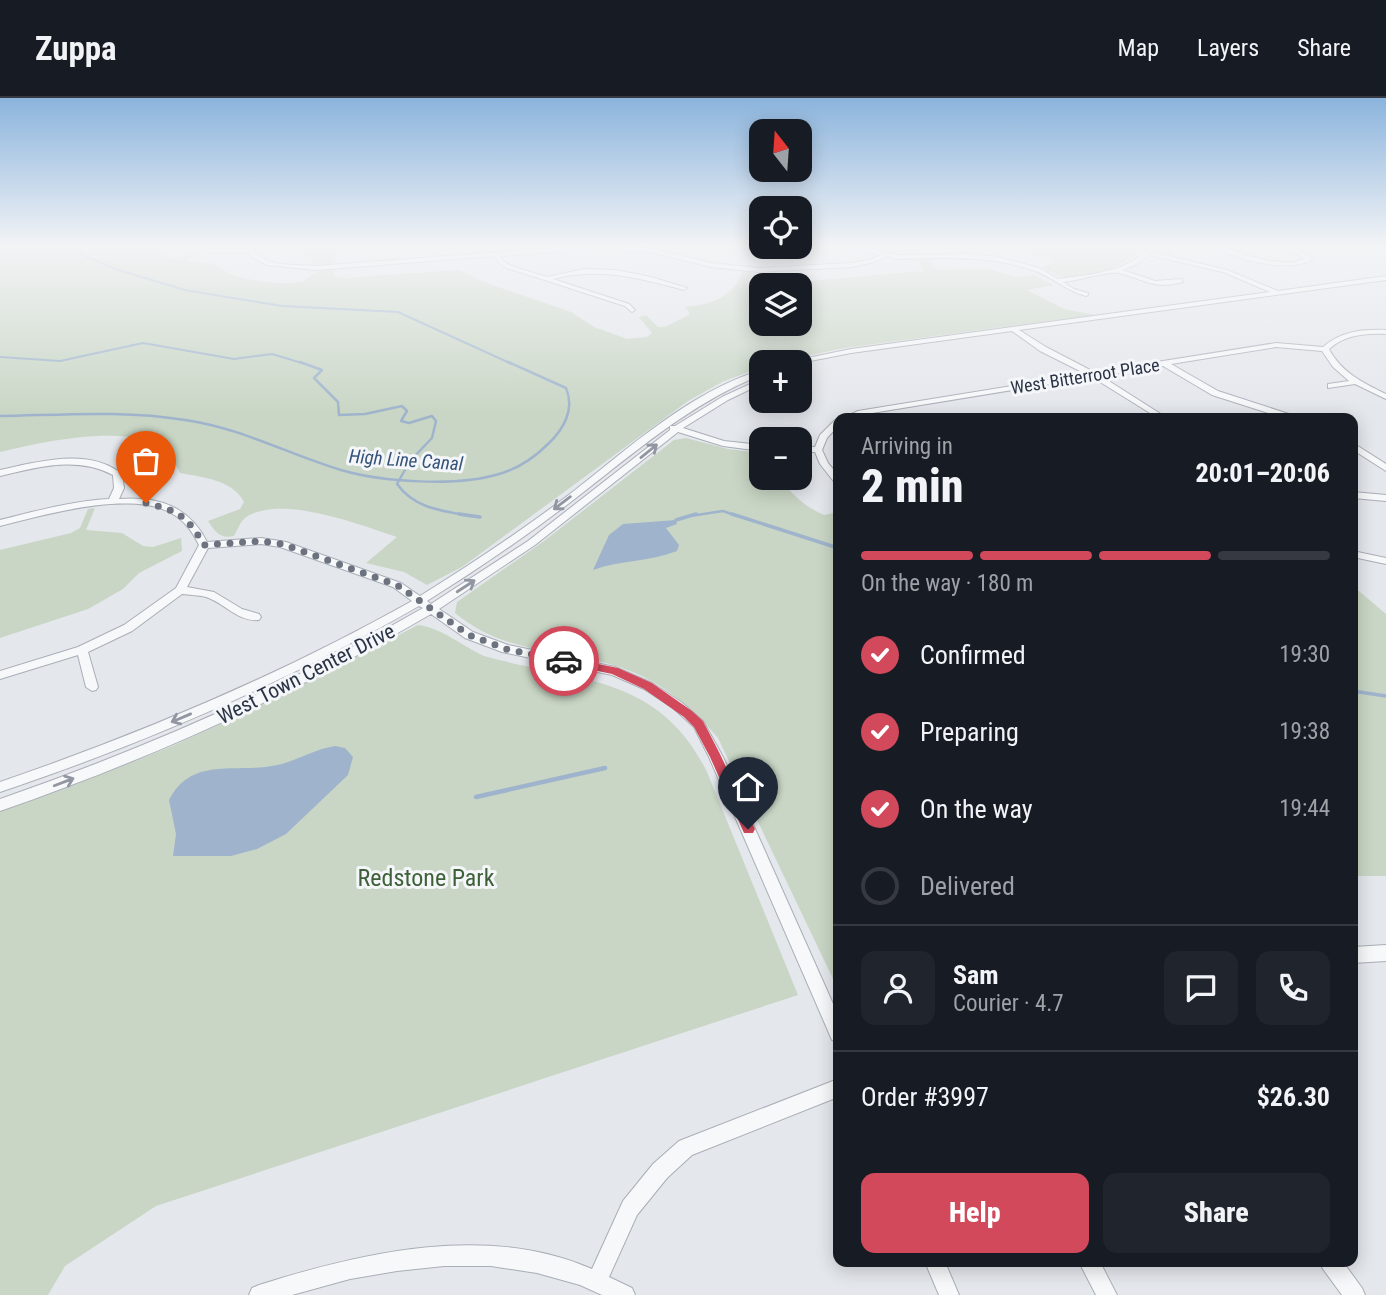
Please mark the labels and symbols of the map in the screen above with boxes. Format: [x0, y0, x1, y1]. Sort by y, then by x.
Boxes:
north arrow [749, 119, 812, 182]
street label: West Bitterroot Place [1009, 354, 1161, 398]
pin [116, 431, 176, 503]
one-way arrow [639, 443, 657, 458]
water label: High Line Canal [348, 445, 464, 476]
one-way arrow [554, 495, 572, 510]
one-way arrow [456, 579, 476, 593]
street label: West Town Center Drive [213, 619, 399, 729]
courier [529, 626, 599, 696]
one-way arrow [171, 712, 193, 725]
pin [718, 757, 778, 829]
one-way arrow [53, 774, 75, 787]
park label: Redstone Park [358, 864, 495, 892]

